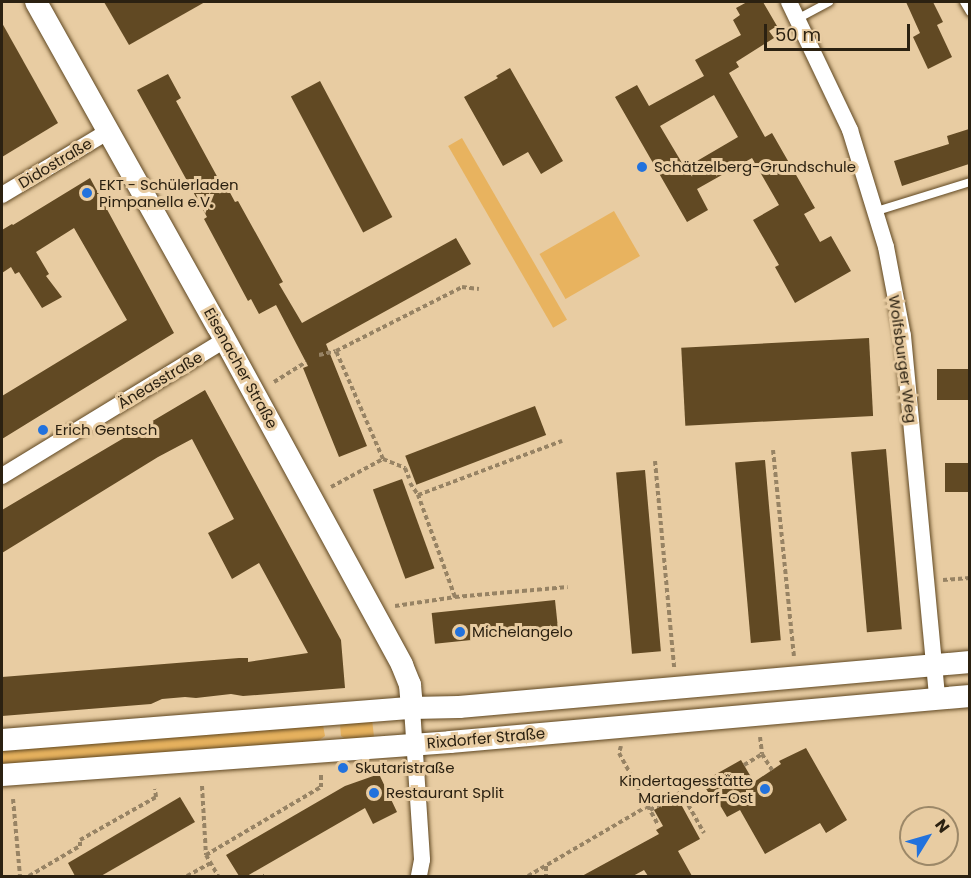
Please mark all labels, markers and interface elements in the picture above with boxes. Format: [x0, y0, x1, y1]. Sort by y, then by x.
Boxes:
scale bar [767, 12, 912, 50]
text: 50 m [775, 22, 821, 47]
street label: Didostraße [15, 134, 95, 192]
place label: Schätzelberg-Grundschule [654, 158, 856, 176]
marker: Schätzelberg-Grundschule [635, 160, 649, 174]
place label: EKT - Schülerladen Pimpanella e.V. [99, 175, 239, 210]
marker: EKT - Schülerladen Pimpanella e.V. [80, 186, 94, 200]
street label: Wolfsburger Weg [885, 294, 921, 424]
street label: Eisenacher Straße [200, 304, 282, 432]
street label: Äneasstraße [114, 348, 206, 412]
place label: Erich Gentsch [55, 421, 157, 439]
marker: Erich Gentsch [36, 423, 50, 437]
place label: Michelangelo [472, 623, 573, 641]
marker: Michelangelo [453, 625, 467, 639]
street label: Rixdorfer Straße [426, 724, 546, 752]
place label: Skutaristraße [355, 759, 455, 777]
marker: Skutaristraße [336, 761, 350, 775]
place label: Kindertagesstätte Mariendorf-Ost [619, 771, 753, 806]
marker: Kindertagesstätte Mariendorf-Ost [758, 782, 772, 796]
place label: Restaurant Split [386, 784, 504, 802]
marker: Restaurant Split [367, 786, 381, 800]
north arrow [899, 806, 959, 866]
text: N [929, 814, 955, 838]

